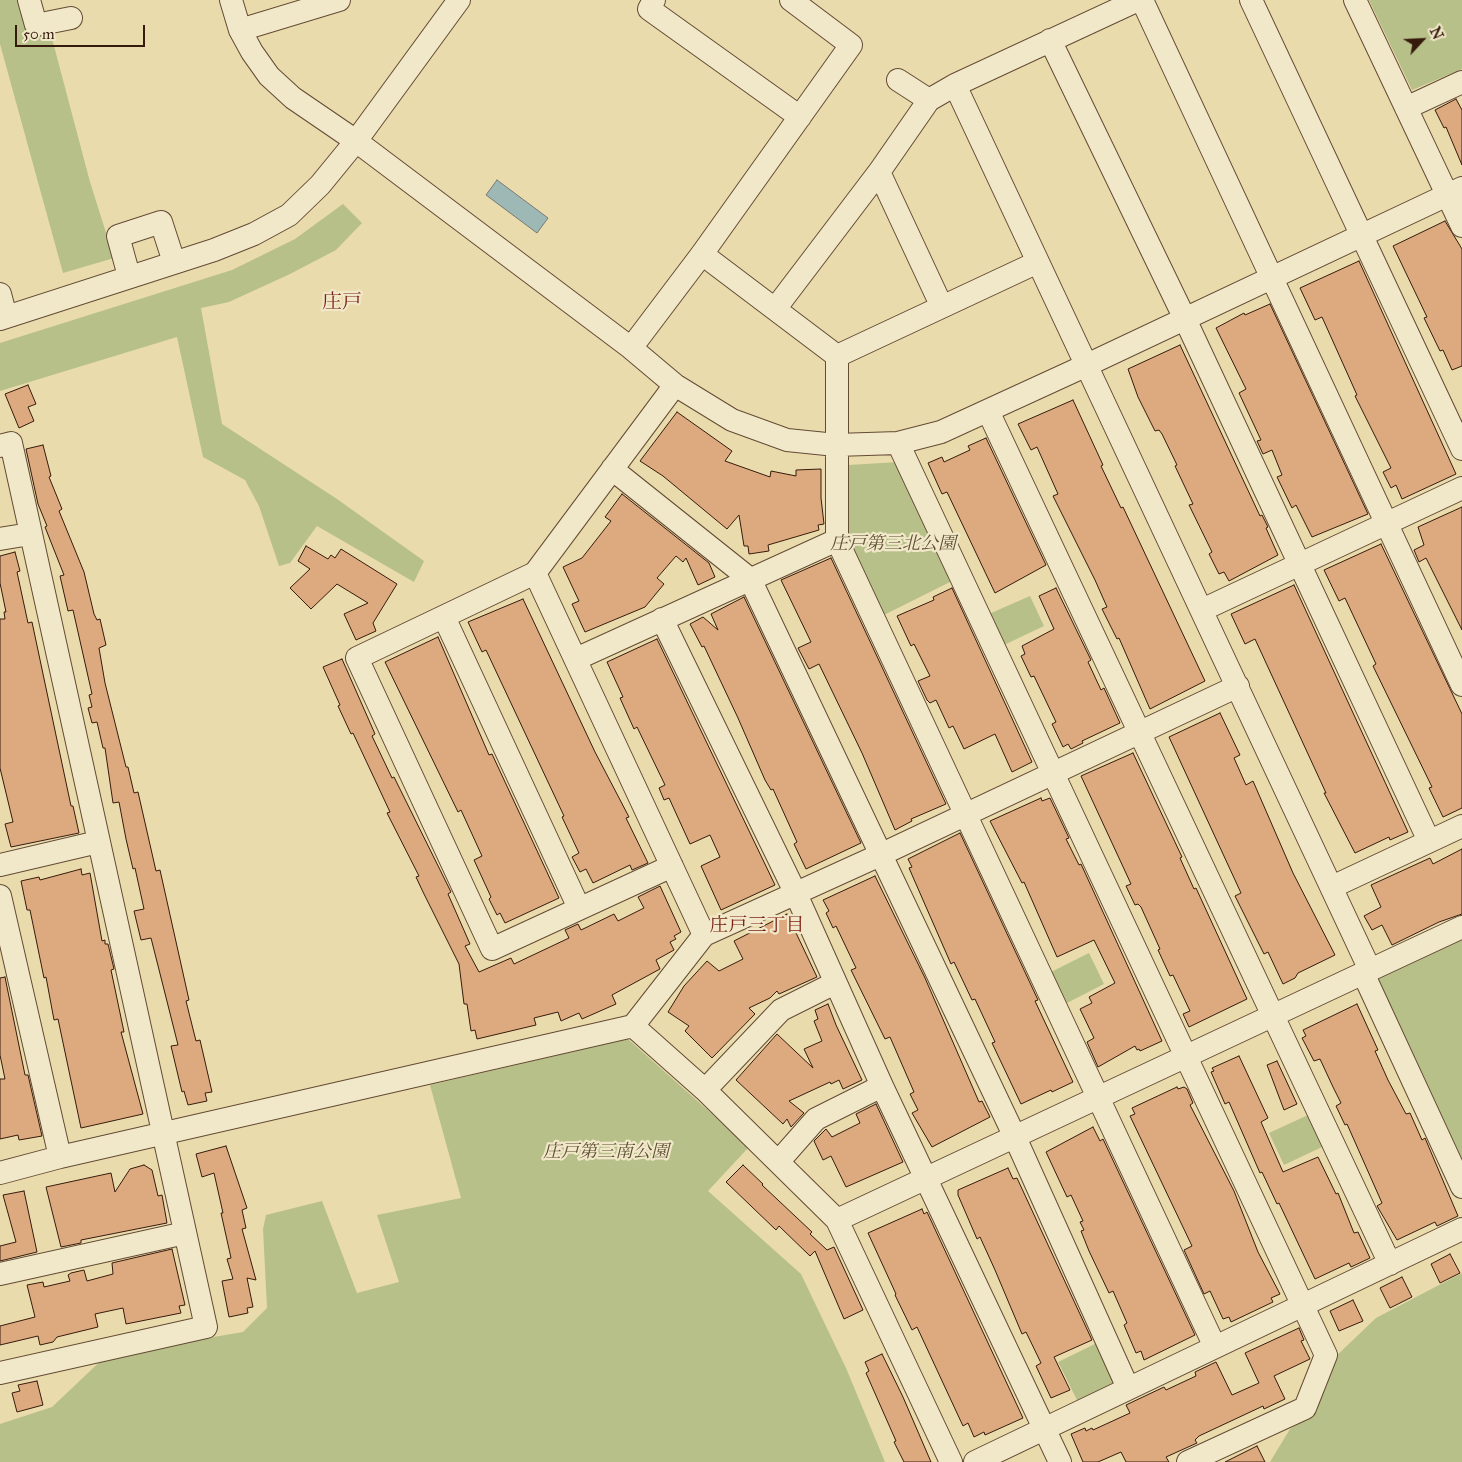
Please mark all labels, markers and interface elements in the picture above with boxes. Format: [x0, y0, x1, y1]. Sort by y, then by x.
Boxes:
scale bar [18, 15, 148, 47]
north arrow [1397, 15, 1447, 65]
text: N [1426, 24, 1446, 42]
text: 50 m [23, 25, 55, 43]
district label: 庄戸 [322, 291, 362, 315]
park label: 庄戸第三北公園 [830, 534, 956, 556]
district label: 庄戸三丁目 [710, 915, 804, 937]
park label: 庄戸第三南公園 [543, 1142, 669, 1164]

